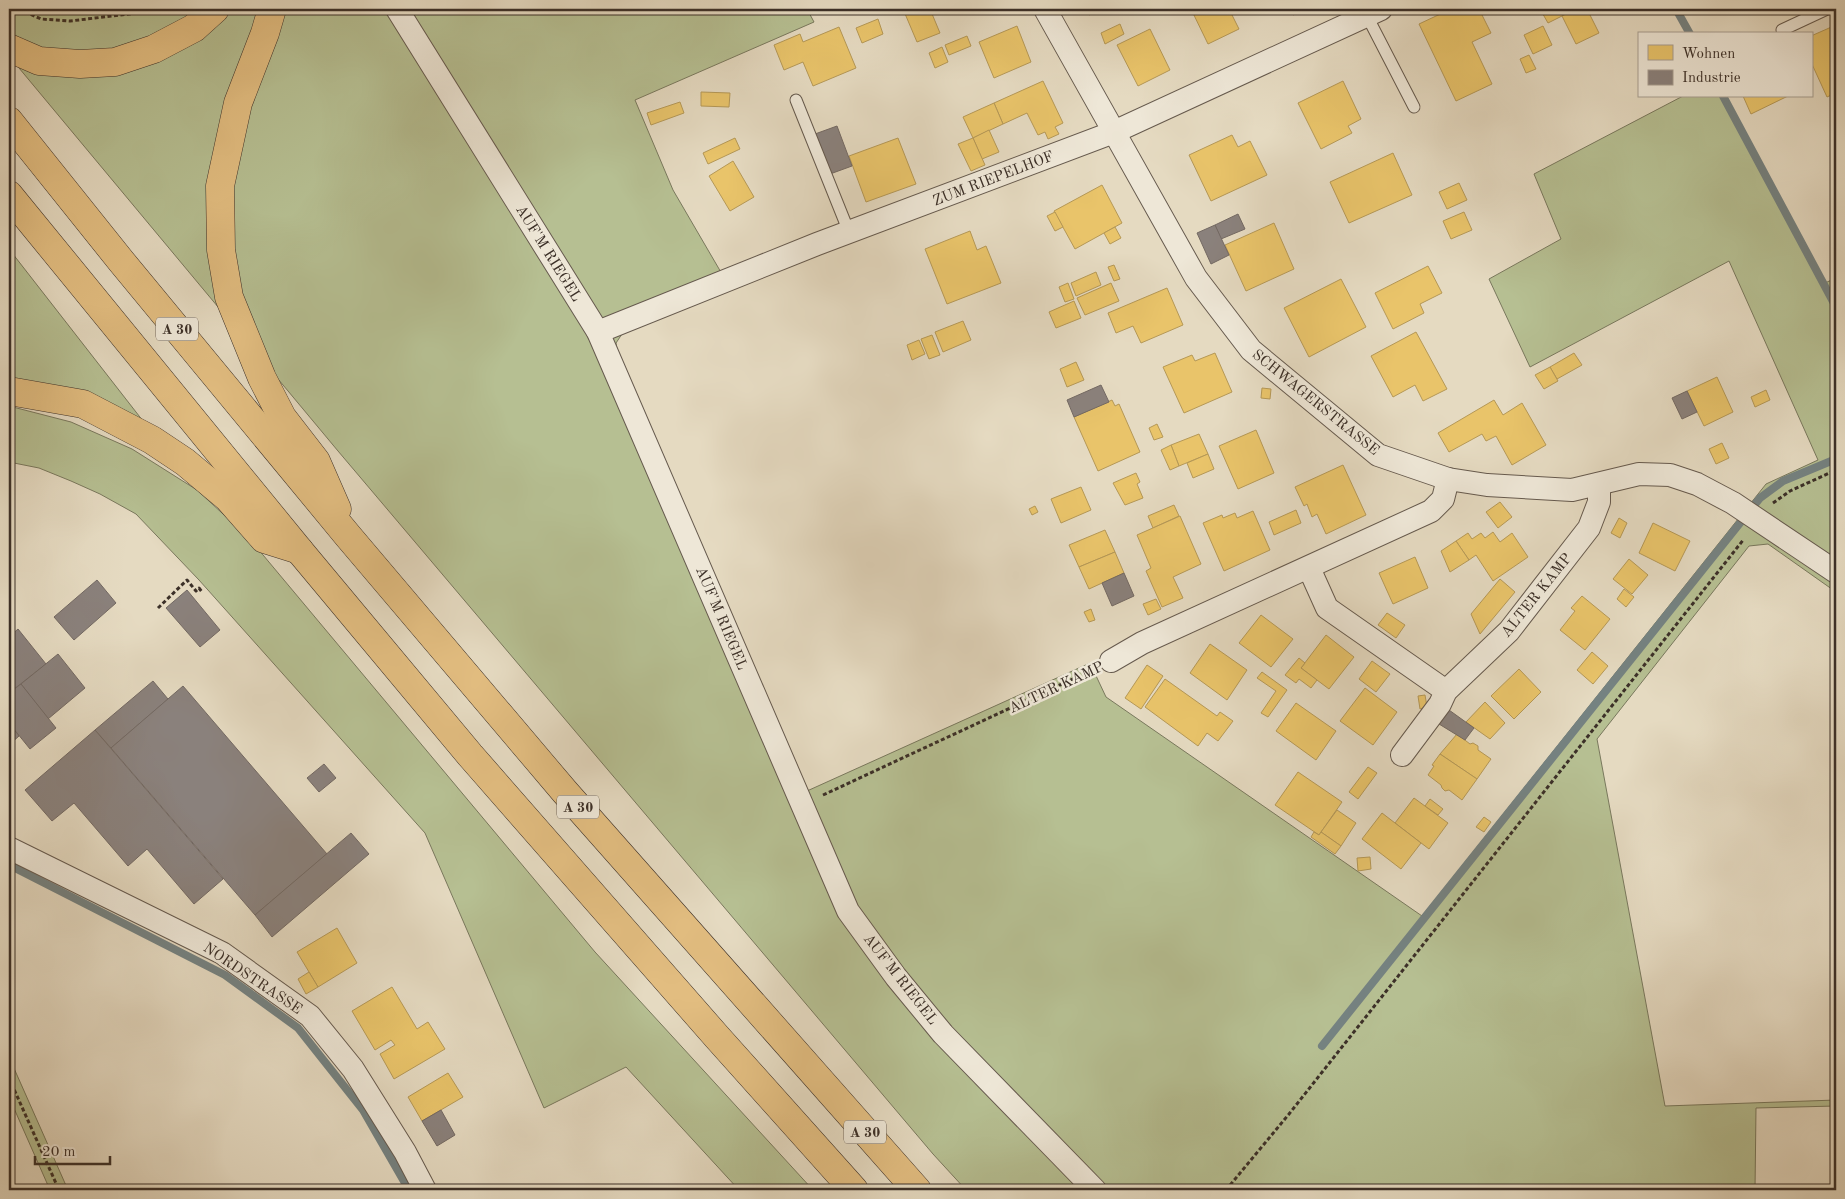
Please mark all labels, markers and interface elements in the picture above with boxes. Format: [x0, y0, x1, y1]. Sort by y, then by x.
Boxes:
legend [1638, 32, 1812, 98]
text: Wohnen [1682, 47, 1735, 62]
text: Industrie [1682, 71, 1741, 86]
street label: ZUM RIEPELHOF [931, 149, 1056, 209]
street label: AUF'M RIEGEL [512, 203, 583, 305]
road number: A 30 [156, 318, 198, 340]
street label: SCHWAGERSTRASSE [1249, 347, 1381, 459]
street label: ALTER KAMP [1499, 551, 1575, 641]
street label: AUF'M RIEGEL [692, 565, 749, 672]
street label: ALTER KAMP [1007, 660, 1107, 717]
road number: A 30 [557, 796, 599, 819]
street label: AUF'M RIEGEL [860, 932, 940, 1028]
street label: NORDSTRASSE [200, 941, 304, 1018]
road number: A 30 [844, 1120, 886, 1144]
scale bar [35, 1134, 110, 1166]
text: 20 m [42, 1145, 76, 1160]

